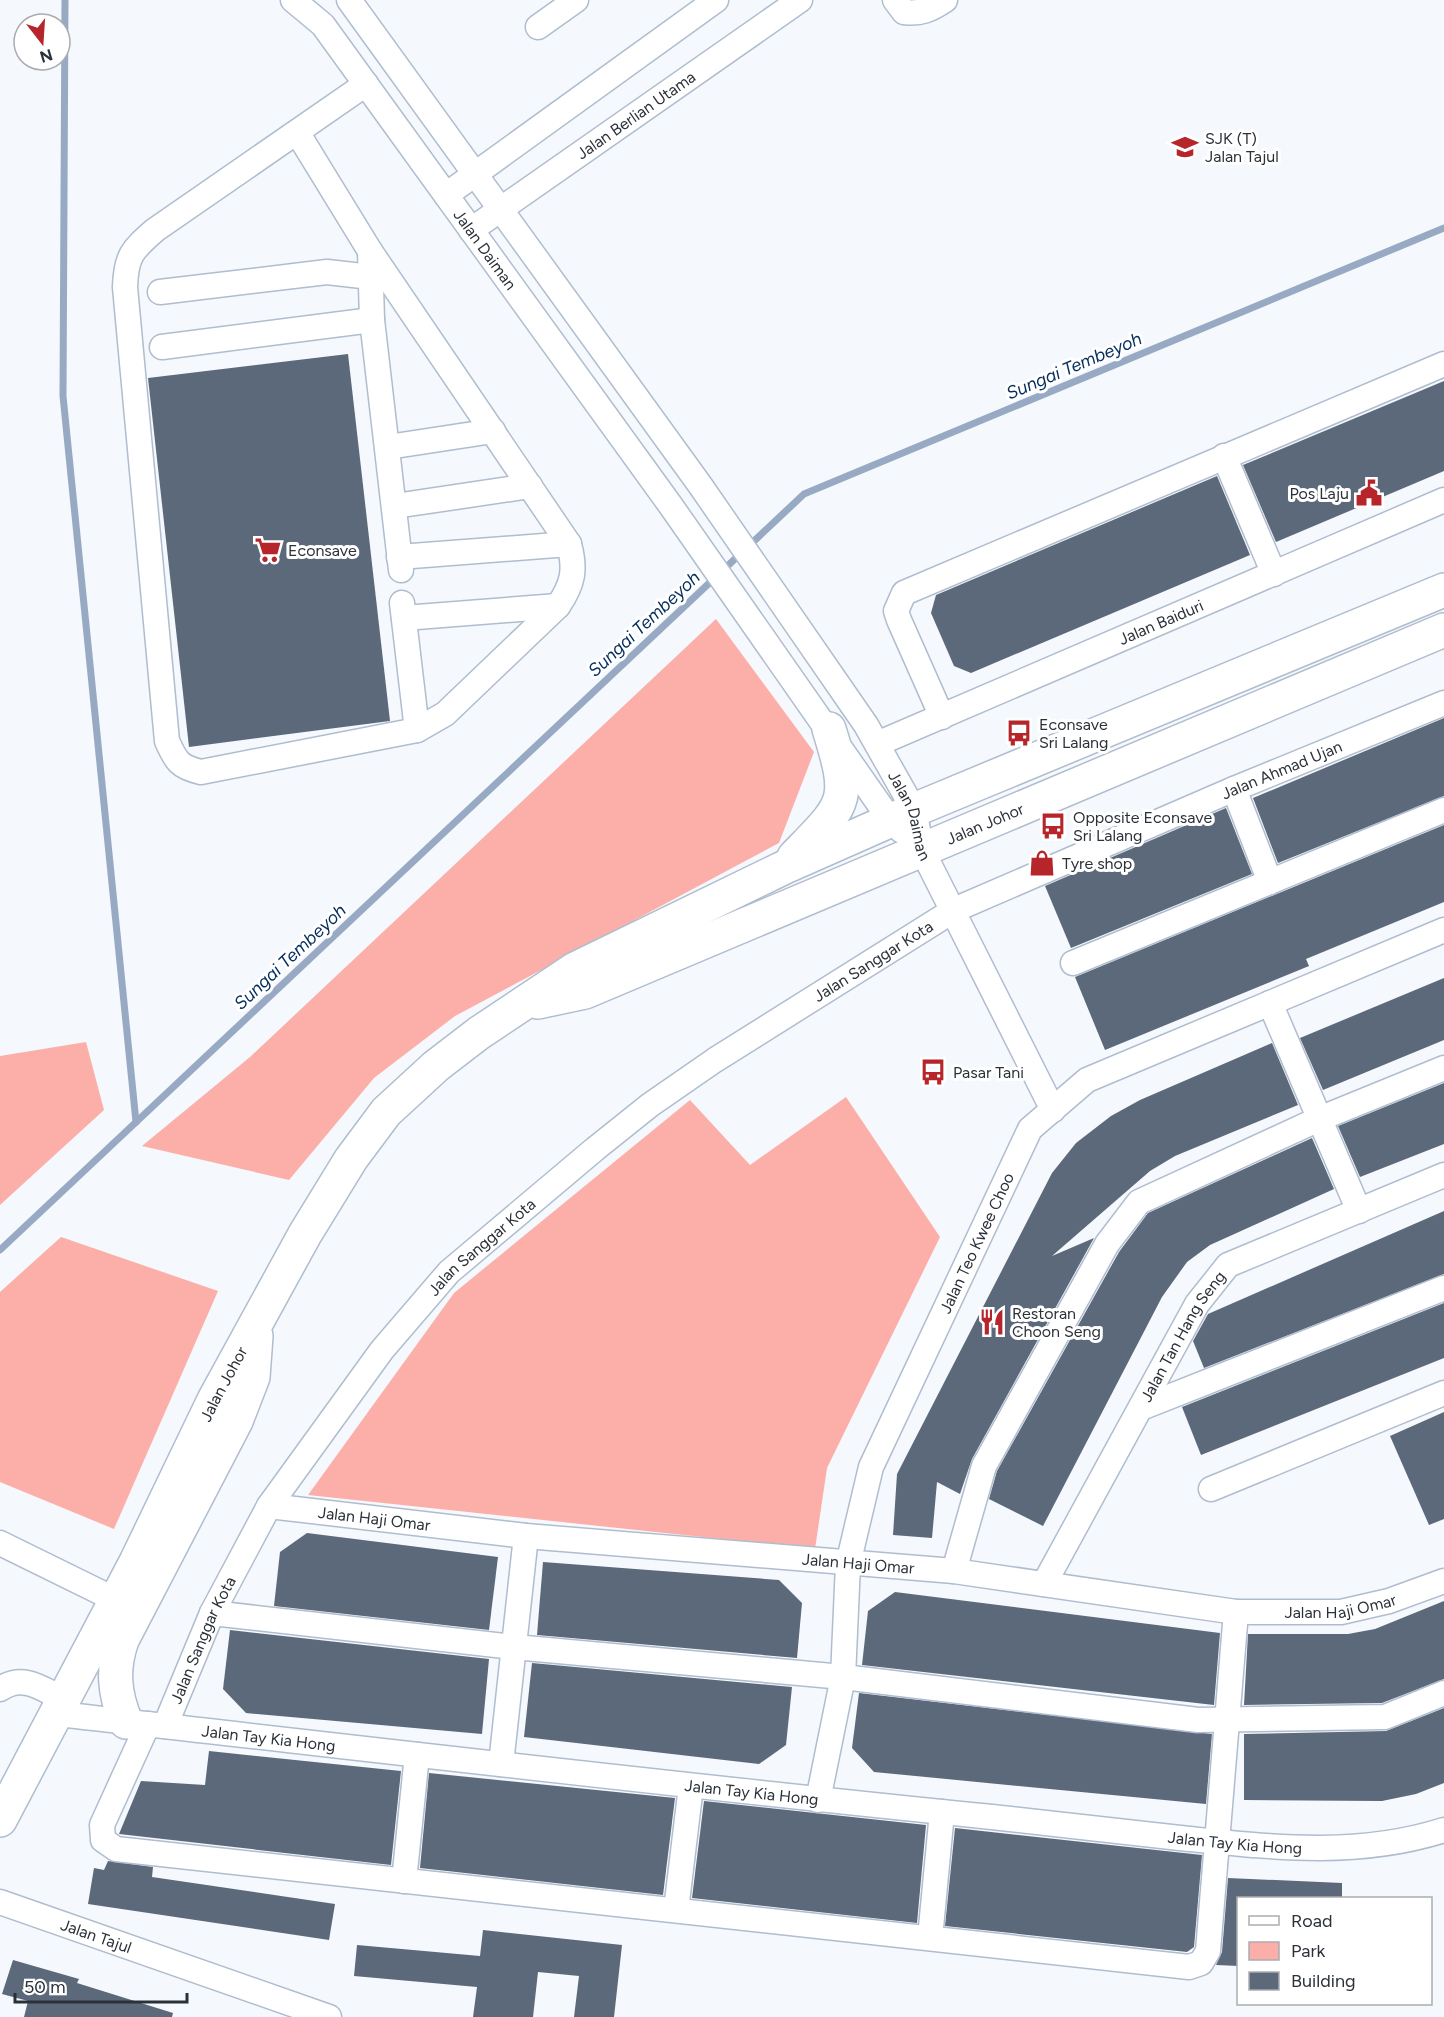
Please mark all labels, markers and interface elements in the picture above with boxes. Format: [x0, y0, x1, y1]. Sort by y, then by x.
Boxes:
north arrow [12, 12, 72, 72]
text: N [38, 45, 55, 67]
street label: Jalan Berlian Utama [573, 67, 699, 163]
place label: SJK (T) Jalan Tajul [1205, 129, 1279, 166]
school or university icon: SJK (T) Jalan Tajul [1170, 132, 1200, 162]
street label: Jalan Daiman [450, 205, 521, 293]
water label: Sungai Tembeyoh [1003, 328, 1145, 404]
public building icon: Pos Laju [1354, 478, 1384, 508]
place label: Pos Laju [1289, 484, 1349, 503]
supermarket icon: Econsave [253, 535, 283, 565]
place label: Econsave [288, 541, 357, 560]
water label: Sungai Tembeyoh [583, 566, 705, 682]
street label: Jalan Baiduri [1116, 595, 1206, 648]
place label: Econsave Sri Lalang [1039, 715, 1108, 752]
bus stop icon: Econsave Sri Lalang [1004, 718, 1034, 748]
street label: Jalan Ahmad Ujan [1218, 736, 1345, 803]
street label: Jalan Daiman [884, 767, 935, 864]
street label: Jalan Johor [943, 799, 1027, 848]
place label: Opposite Econsave Sri Lalang [1073, 808, 1212, 845]
bus stop icon: Opposite Econsave Sri Lalang [1038, 811, 1068, 841]
shop icon: Tyre shop [1027, 848, 1057, 878]
place label: Tyre shop [1062, 854, 1132, 873]
water label: Sungai Tembeyoh [229, 899, 351, 1015]
street label: Jalan Sanggar Kota [810, 916, 936, 1005]
bus stop icon: Pasar Tani [918, 1057, 948, 1087]
place label: Pasar Tani [953, 1063, 1024, 1082]
street label: Jalan Teo Kwee Choo [935, 1169, 1018, 1316]
street label: Jalan Sanggar Kota [424, 1194, 539, 1299]
street label: Jalan Tan Hang Seng [1136, 1267, 1229, 1405]
place label: Restoran Choon Seng [1012, 1304, 1101, 1341]
restaurant icon: Restoran Choon Seng [977, 1307, 1007, 1337]
street label: Jalan Johor [196, 1343, 251, 1424]
street label: Jalan Haji Omar [317, 1502, 432, 1534]
street label: Jalan Haji Omar [801, 1549, 916, 1577]
street label: Jalan Sanggar Kota [166, 1573, 239, 1706]
street label: Jalan Haji Omar [1284, 1589, 1399, 1622]
street label: Jalan Tay Kia Hong [201, 1721, 337, 1755]
street label: Jalan Tay Kia Hong [684, 1775, 820, 1809]
street label: Jalan Tay Kia Hong [1167, 1827, 1302, 1857]
legend [1237, 1897, 1432, 2005]
text: Road [1291, 1910, 1332, 1932]
street label: Jalan Tajul [58, 1915, 134, 1957]
text: Park [1291, 1940, 1326, 1962]
scale bar [15, 1966, 188, 2004]
text: Building [1291, 1970, 1356, 1992]
text: 50 m [24, 1976, 66, 1998]

